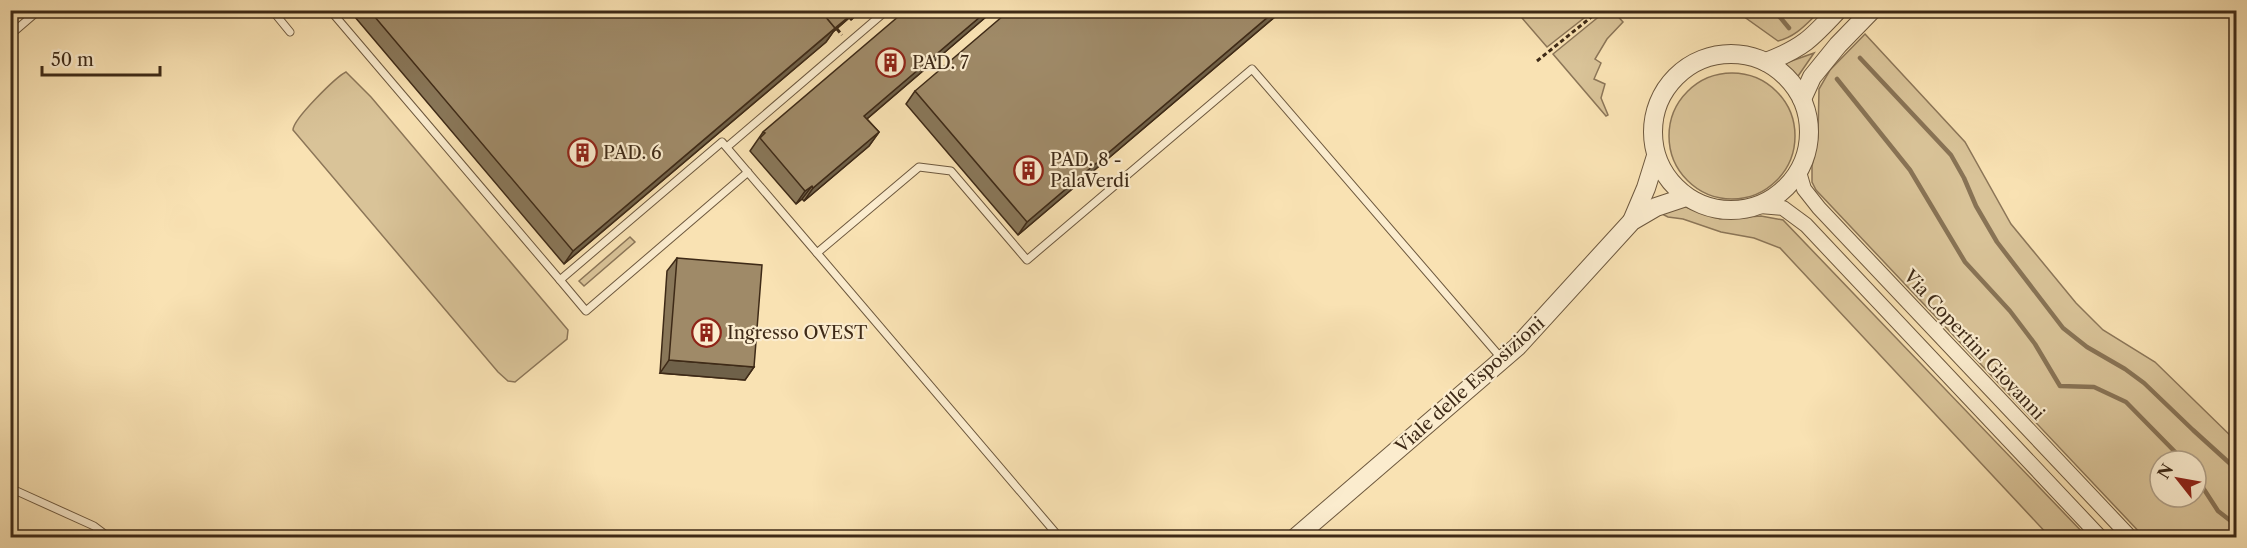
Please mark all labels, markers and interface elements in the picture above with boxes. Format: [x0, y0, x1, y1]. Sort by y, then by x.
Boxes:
scale bar [42, 39, 160, 77]
building icon: PAD. 7 [875, 47, 907, 79]
text: 50 m [51, 49, 94, 71]
place label: PAD. 7 [912, 52, 969, 74]
building icon: PAD. 6 [566, 137, 598, 169]
place label: PAD. 6 [603, 142, 662, 164]
place label: PAD. 8 - PalaVerdi [1050, 149, 1130, 192]
building icon: PAD. 8 - PalaVerdi [1013, 154, 1045, 186]
street label: Via Copertini Giovanni [1898, 265, 2050, 425]
street label: Viale delle Esposizioni [1390, 312, 1549, 458]
building icon: Ingresso OVEST [690, 317, 722, 349]
place label: Ingresso OVEST [727, 322, 868, 344]
north arrow [2148, 449, 2208, 509]
text: N [2153, 460, 2177, 482]

